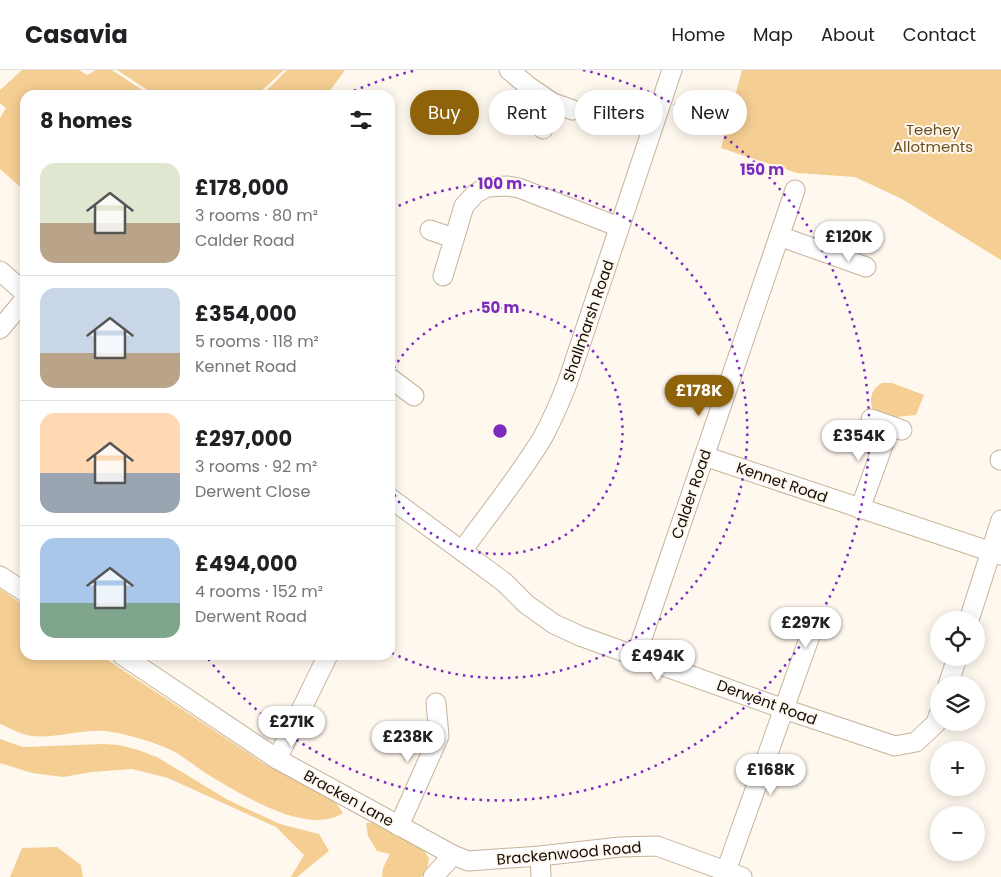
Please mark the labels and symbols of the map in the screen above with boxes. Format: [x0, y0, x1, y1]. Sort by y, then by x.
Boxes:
park label: Teehey Allotments [893, 119, 973, 157]
text: 150 m [740, 159, 784, 180]
text: 100 m [478, 173, 522, 194]
pin: £120K [814, 220, 884, 263]
street label: Shallmarsh Road [557, 257, 619, 385]
text: 50 m [481, 297, 519, 318]
pin: £178K [664, 374, 734, 417]
pin: £354K [824, 420, 894, 462]
centre of rings [491, 422, 509, 440]
street label: Calder Road [666, 446, 716, 542]
street label: Kennet Road [734, 457, 830, 507]
pin: £297K [771, 606, 841, 649]
pin: £494K [623, 640, 693, 682]
street label: Derwent Road [714, 674, 820, 730]
pin: £271K [257, 706, 327, 748]
pin: £238K [373, 720, 443, 763]
pin: £168K [736, 754, 806, 796]
street label: Bracken Lane [300, 765, 398, 831]
street label: Brackenwood Road [496, 836, 642, 870]

